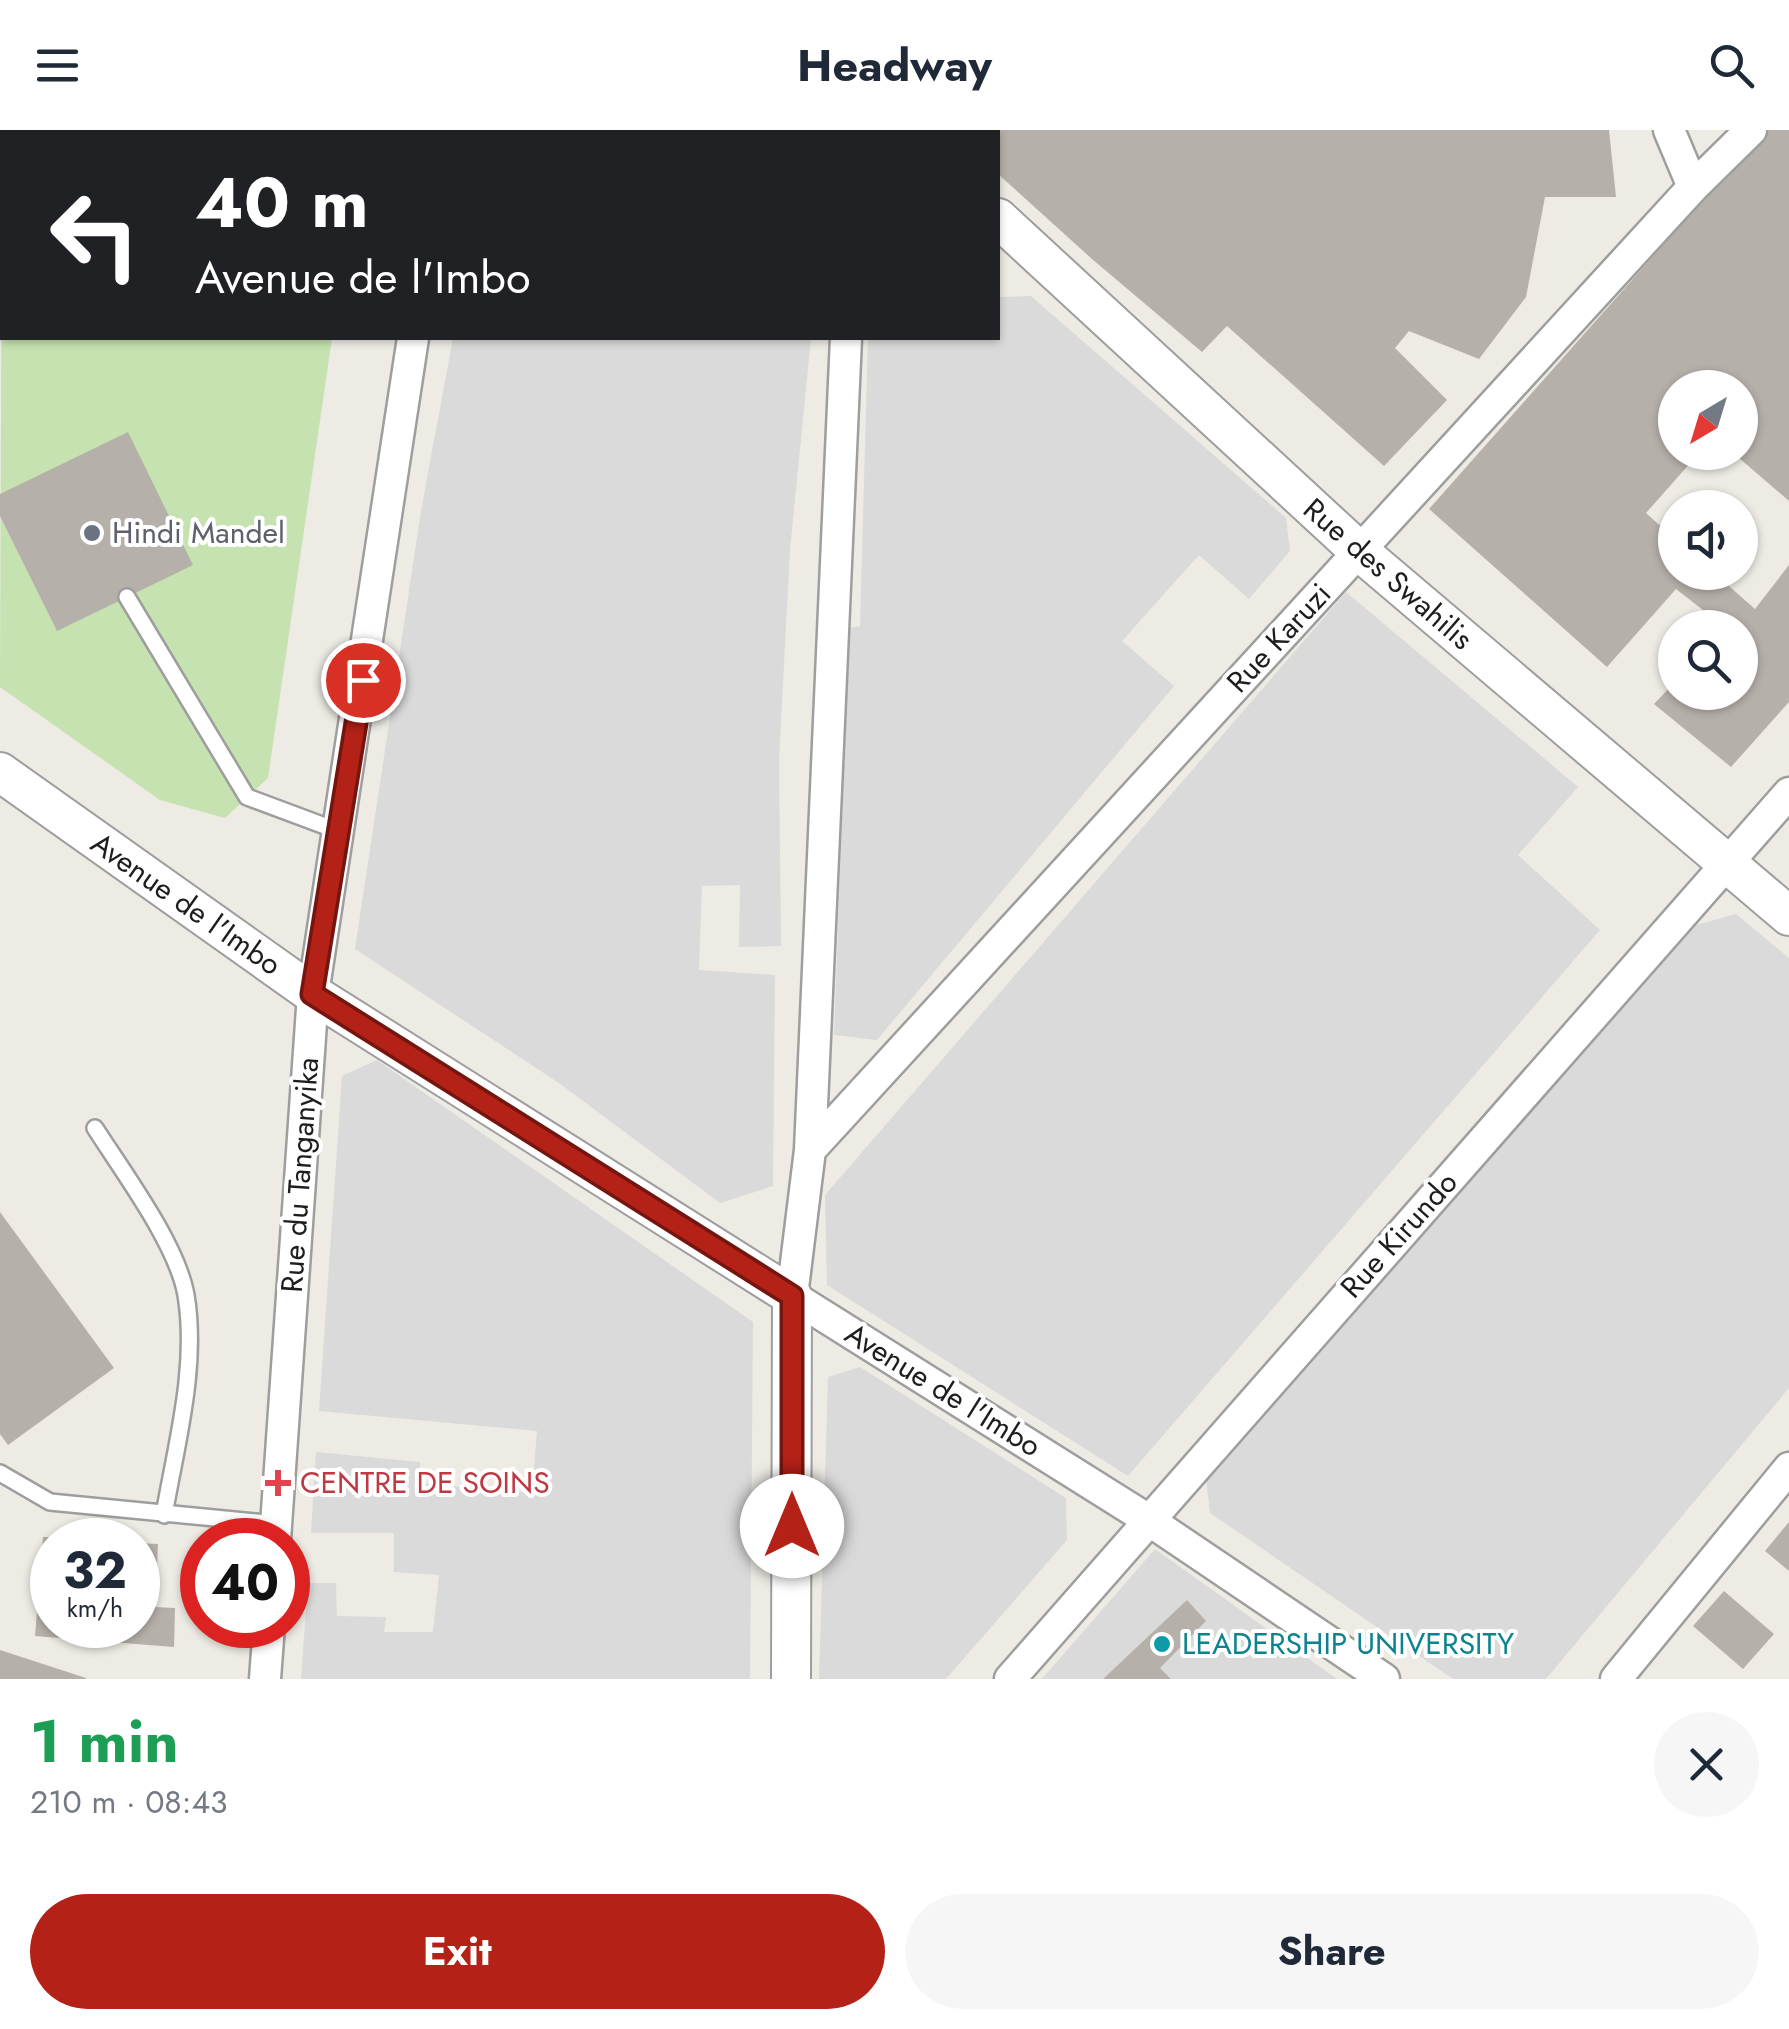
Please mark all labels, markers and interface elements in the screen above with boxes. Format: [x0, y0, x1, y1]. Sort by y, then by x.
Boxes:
text: Headway [797, 33, 992, 98]
icon: menu [30, 38, 85, 93]
icon: search [1704, 38, 1759, 93]
text: 40 m [195, 152, 369, 253]
icon: left [30, 170, 160, 300]
text: Avenue de l'Imbo [195, 245, 531, 310]
north arrow [1658, 370, 1758, 470]
map controls [1658, 370, 1758, 710]
street label: Rue des Swahilis [1294, 488, 1483, 659]
button: sound [1658, 490, 1758, 590]
place label: Hindi Mandel [112, 511, 285, 554]
marker: Hindi Mandel [81, 522, 103, 544]
street label: Rue Karuzi [1217, 573, 1341, 702]
button: search [1658, 610, 1758, 710]
pin [321, 638, 406, 723]
icon: arrive [336, 653, 391, 708]
street label: Avenue de l'Imbo [82, 822, 290, 985]
street label: Rue du Tanganyika [270, 1056, 329, 1294]
street label: Rue Kirundo [1330, 1162, 1467, 1307]
street label: Avenue de l'Imbo [837, 1312, 1050, 1467]
place label: CENTRE DE SOINS [300, 1461, 550, 1504]
marker: CENTRE DE SOINS [265, 1470, 291, 1496]
position arrow [740, 1474, 844, 1578]
speed limit sign: 40 [180, 1518, 310, 1648]
text: 32 [63, 1534, 127, 1607]
text: km/h [67, 1590, 123, 1626]
place label: LEADERSHIP UNIVERSITY [1182, 1622, 1514, 1665]
marker: LEADERSHIP UNIVERSITY [1151, 1633, 1173, 1655]
text: 1 min [30, 1698, 179, 1785]
button: close [1654, 1712, 1759, 1817]
text: 210 m · 08:43 [30, 1779, 228, 1825]
button: Exit [30, 1894, 885, 2009]
button: Share [905, 1894, 1759, 2009]

